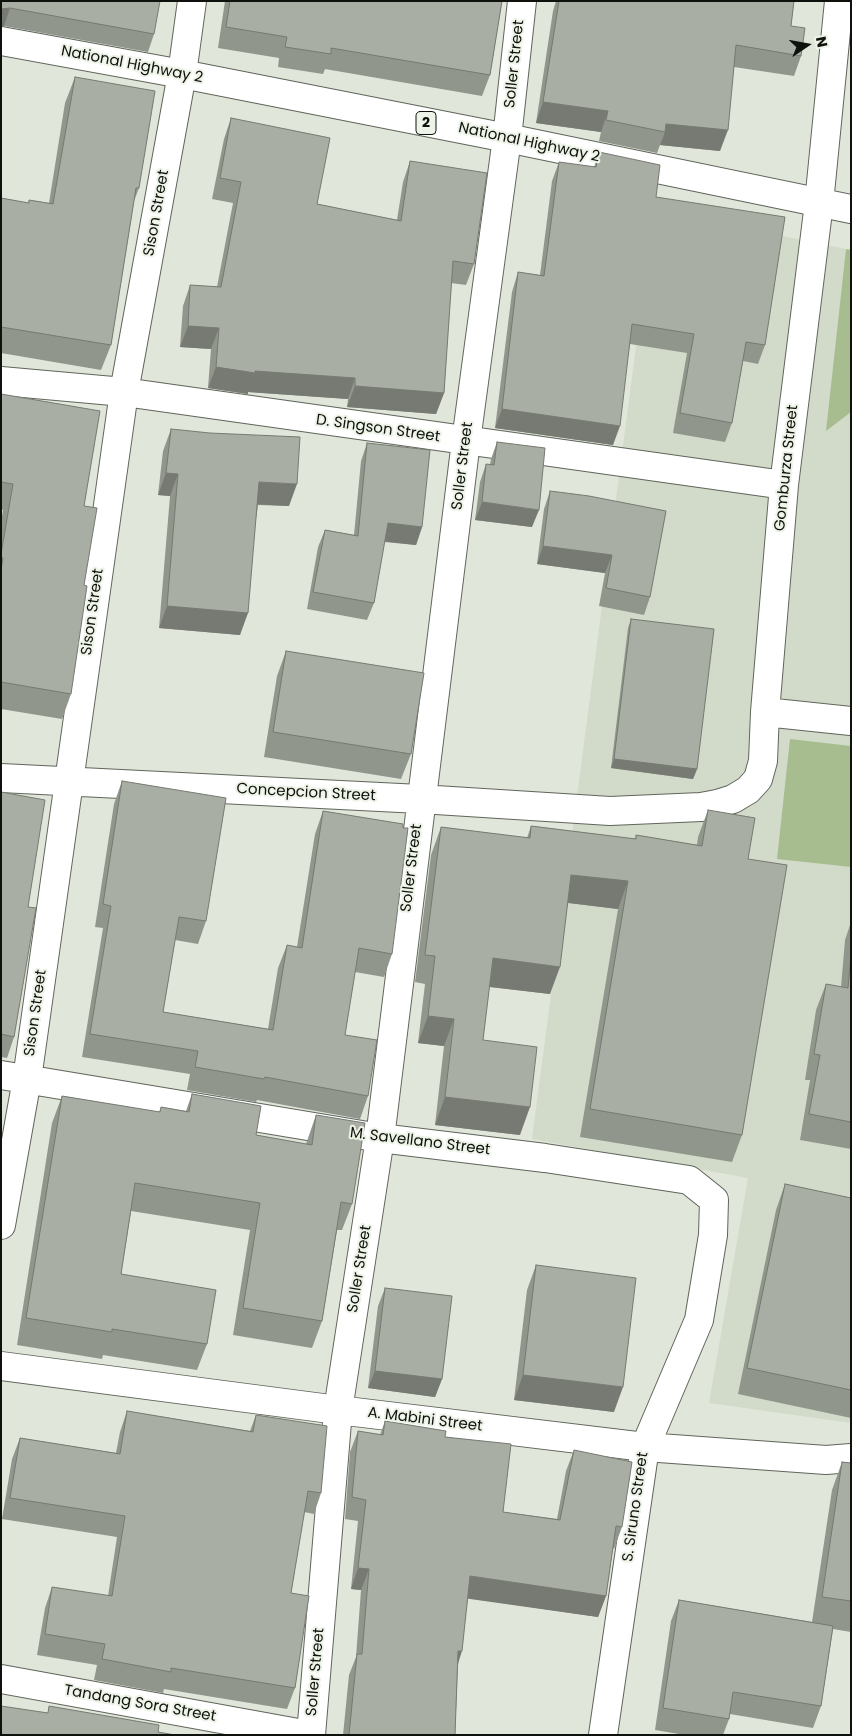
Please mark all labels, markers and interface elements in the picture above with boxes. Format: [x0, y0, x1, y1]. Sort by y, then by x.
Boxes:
street label: Soller Street [501, 19, 529, 109]
north arrow [782, 20, 832, 70]
text: N [811, 35, 833, 49]
street label: National Highway 2 [60, 42, 204, 88]
road number: 2 [416, 112, 436, 134]
street label: National Highway 2 [457, 119, 601, 167]
street label: Sison Street [141, 168, 173, 258]
street label: Gomburza Street [771, 404, 803, 532]
street label: D. Singson Street [315, 411, 441, 447]
street label: Soller Street [449, 421, 477, 511]
street label: Sison Street [78, 567, 108, 657]
street label: Concepcion Street [236, 780, 376, 806]
street label: Soller Street [398, 823, 426, 913]
street label: Sison Street [21, 968, 51, 1058]
street label: M. Savellano Street [349, 1124, 491, 1160]
street label: Soller Street [344, 1224, 376, 1314]
street label: A. Mabini Street [367, 1404, 483, 1436]
street label: S. Siruno Street [619, 1451, 653, 1563]
street label: Soller Street [303, 1627, 329, 1717]
street label: Tandang Sora Street [63, 1682, 217, 1726]

